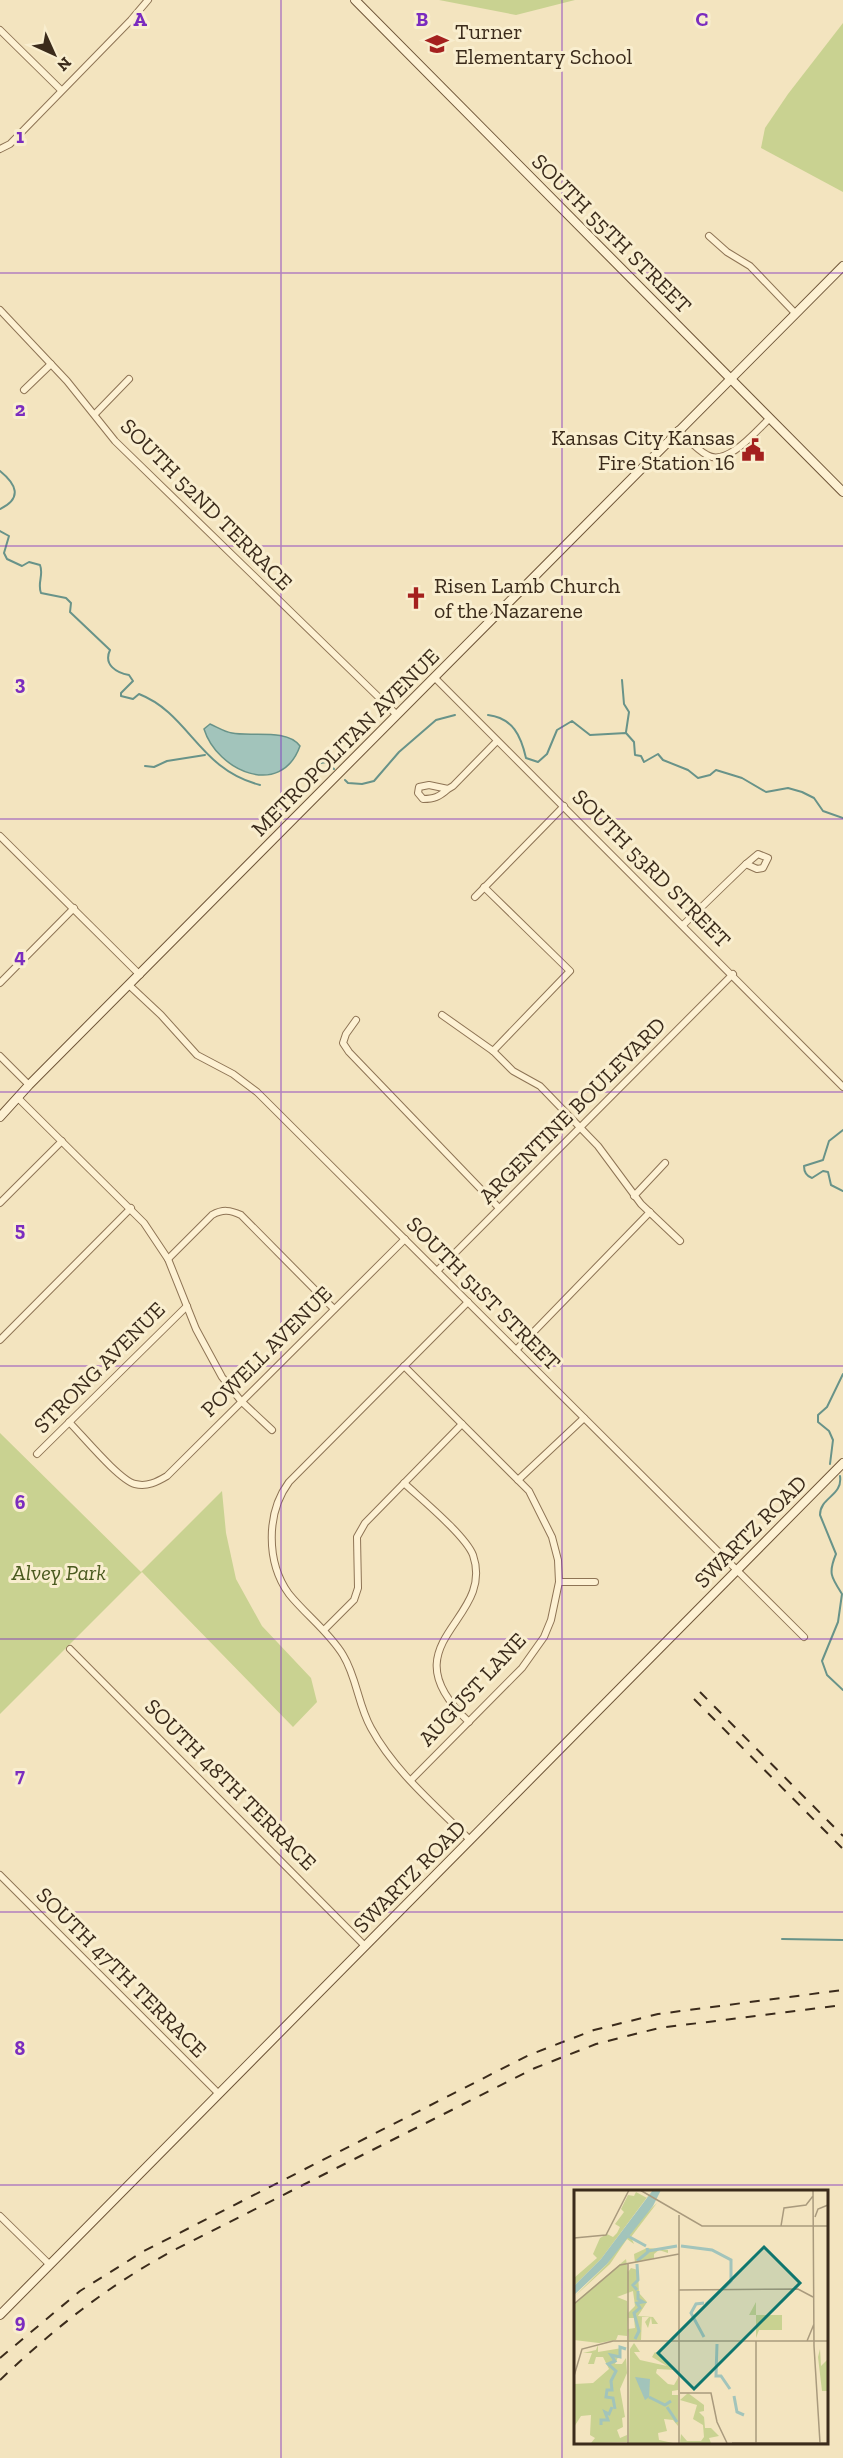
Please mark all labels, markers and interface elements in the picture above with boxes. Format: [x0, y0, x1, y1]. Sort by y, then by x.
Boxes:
text: A [133, 7, 147, 31]
text: B [416, 7, 428, 31]
text: C [696, 7, 709, 31]
place label: Turner Elementary School [455, 18, 633, 70]
north arrow [24, 24, 84, 84]
school or university icon: Turner Elementary School [424, 31, 450, 57]
text: N [53, 53, 75, 75]
text: 1 [16, 124, 24, 148]
street label: SOUTH 55TH STREET [526, 148, 697, 319]
text: 2 [15, 397, 26, 421]
street label: SOUTH 52ND TERRACE [115, 413, 298, 596]
place label: Kansas City Kansas Fire Station 16 [551, 424, 735, 476]
public building icon: Kansas City Kansas Fire Station 16 [740, 437, 766, 463]
place label: Risen Lamb Church of the Nazarene [434, 572, 621, 624]
church icon: Risen Lamb Church of the Nazarene [403, 585, 429, 611]
street label: METROPOLITAN AVENUE [246, 643, 445, 842]
text: 3 [15, 671, 26, 695]
street label: SOUTH 53RD STREET [567, 783, 737, 954]
text: 4 [14, 944, 26, 968]
street label: ARGENTINE BOULEVARD [473, 1011, 671, 1209]
street label: SOUTH 51ST STREET [401, 1211, 567, 1376]
text: 5 [15, 1217, 25, 1241]
street label: POWELL AVENUE [195, 1280, 338, 1423]
street label: STRONG AVENUE [28, 1296, 171, 1439]
street label: SWARTZ ROAD [688, 1469, 812, 1593]
text: 6 [15, 1490, 26, 1514]
park label: Alvey Park [11, 1559, 106, 1586]
street label: AUGUST LANE [413, 1627, 532, 1752]
street label: SOUTH 48TH TERRACE [139, 1693, 322, 1876]
text: 7 [15, 1763, 25, 1787]
street label: SWARTZ ROAD [347, 1814, 471, 1938]
street label: SOUTH 47TH TERRACE [31, 1882, 212, 2063]
text: 8 [15, 2036, 26, 2060]
inset map [574, 2190, 828, 2443]
text: 9 [15, 2309, 26, 2333]

